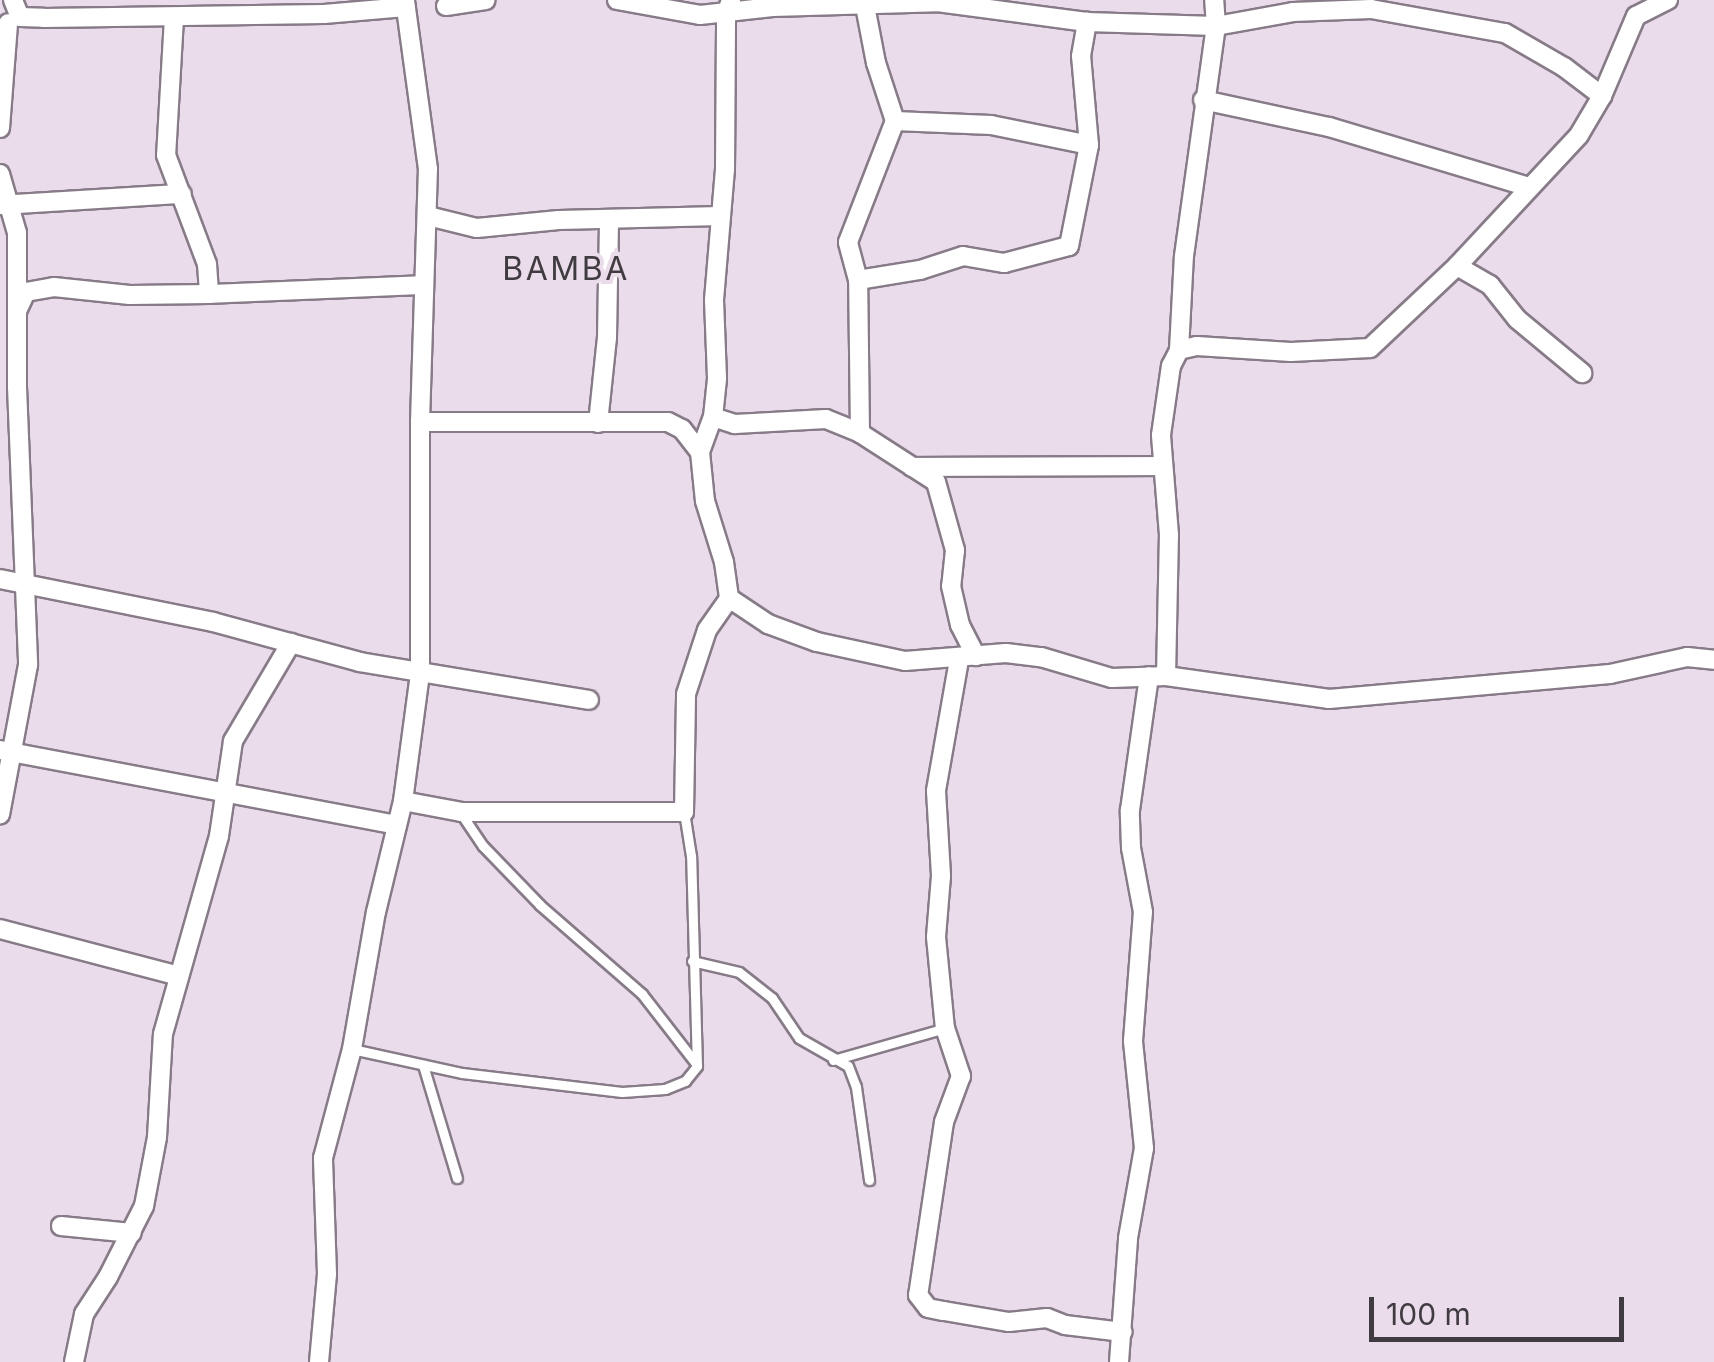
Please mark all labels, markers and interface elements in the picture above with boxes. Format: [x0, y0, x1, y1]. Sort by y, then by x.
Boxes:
district label: BAMBA [502, 250, 630, 288]
scale bar [1374, 1277, 1629, 1339]
text: 100 m [1386, 1296, 1471, 1332]

